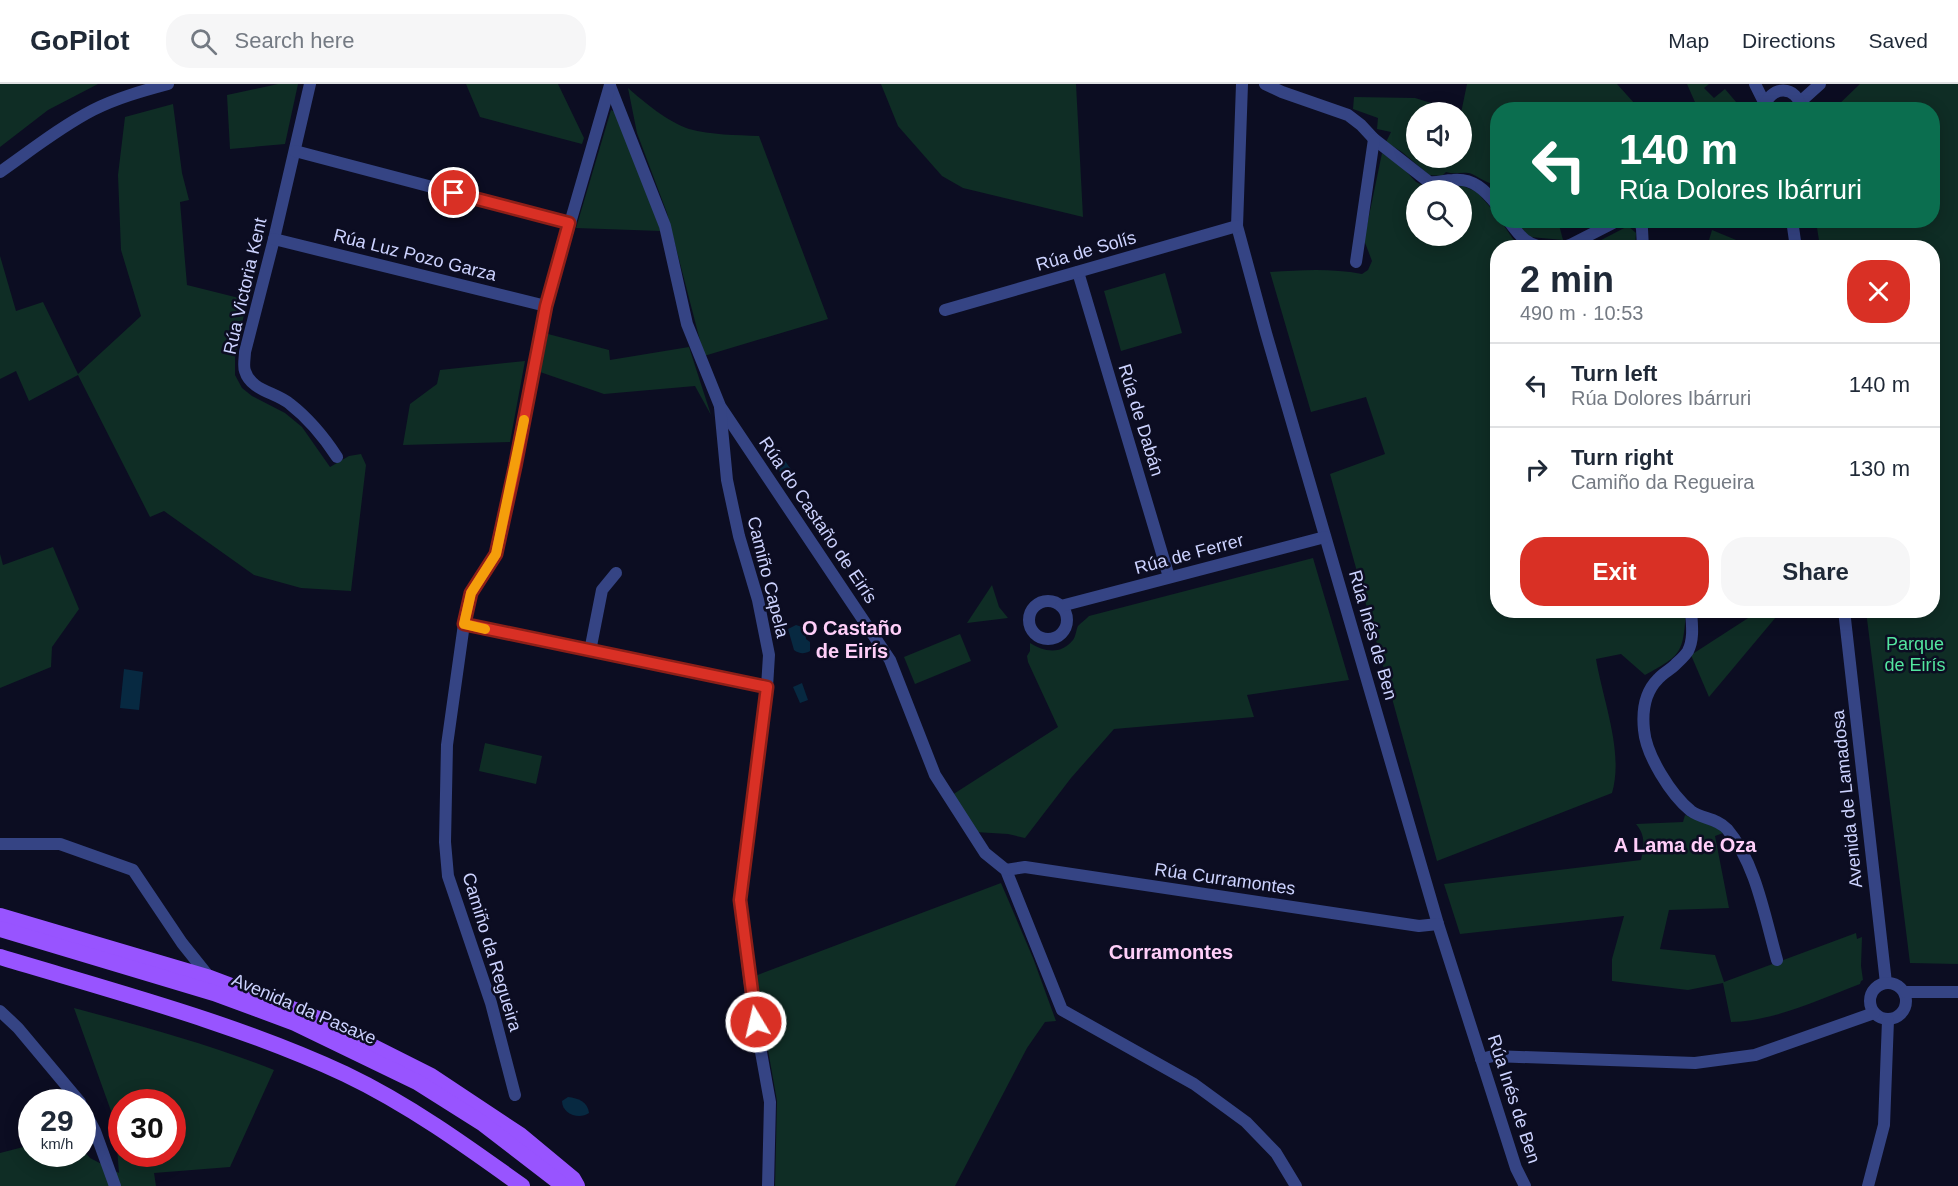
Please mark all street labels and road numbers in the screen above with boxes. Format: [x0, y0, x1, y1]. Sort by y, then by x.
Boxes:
street label: Rúa Victoria Kent [220, 216, 270, 356]
street label: Rúa Luz Pozo Garza [332, 225, 499, 285]
street label: Rúa de Solís [1034, 227, 1138, 275]
street label: Rúa de Dabán [1114, 362, 1168, 478]
street label: Rúa do Castaño de Eirís [755, 433, 881, 607]
street label: Camiño Capela [743, 514, 793, 641]
street label: Rúa de Ferrer [1132, 530, 1246, 578]
street label: Rúa Inés de Ben [1345, 568, 1401, 702]
street label: Avenida de Lamadosa [1828, 708, 1866, 889]
street label: Rúa Curramontes [1153, 859, 1297, 899]
street label: Camiño da Regueira [458, 870, 526, 1035]
street label: Avenida da Pasaxe [229, 970, 379, 1048]
street label: Rúa Inés de Ben [1484, 1032, 1544, 1166]

